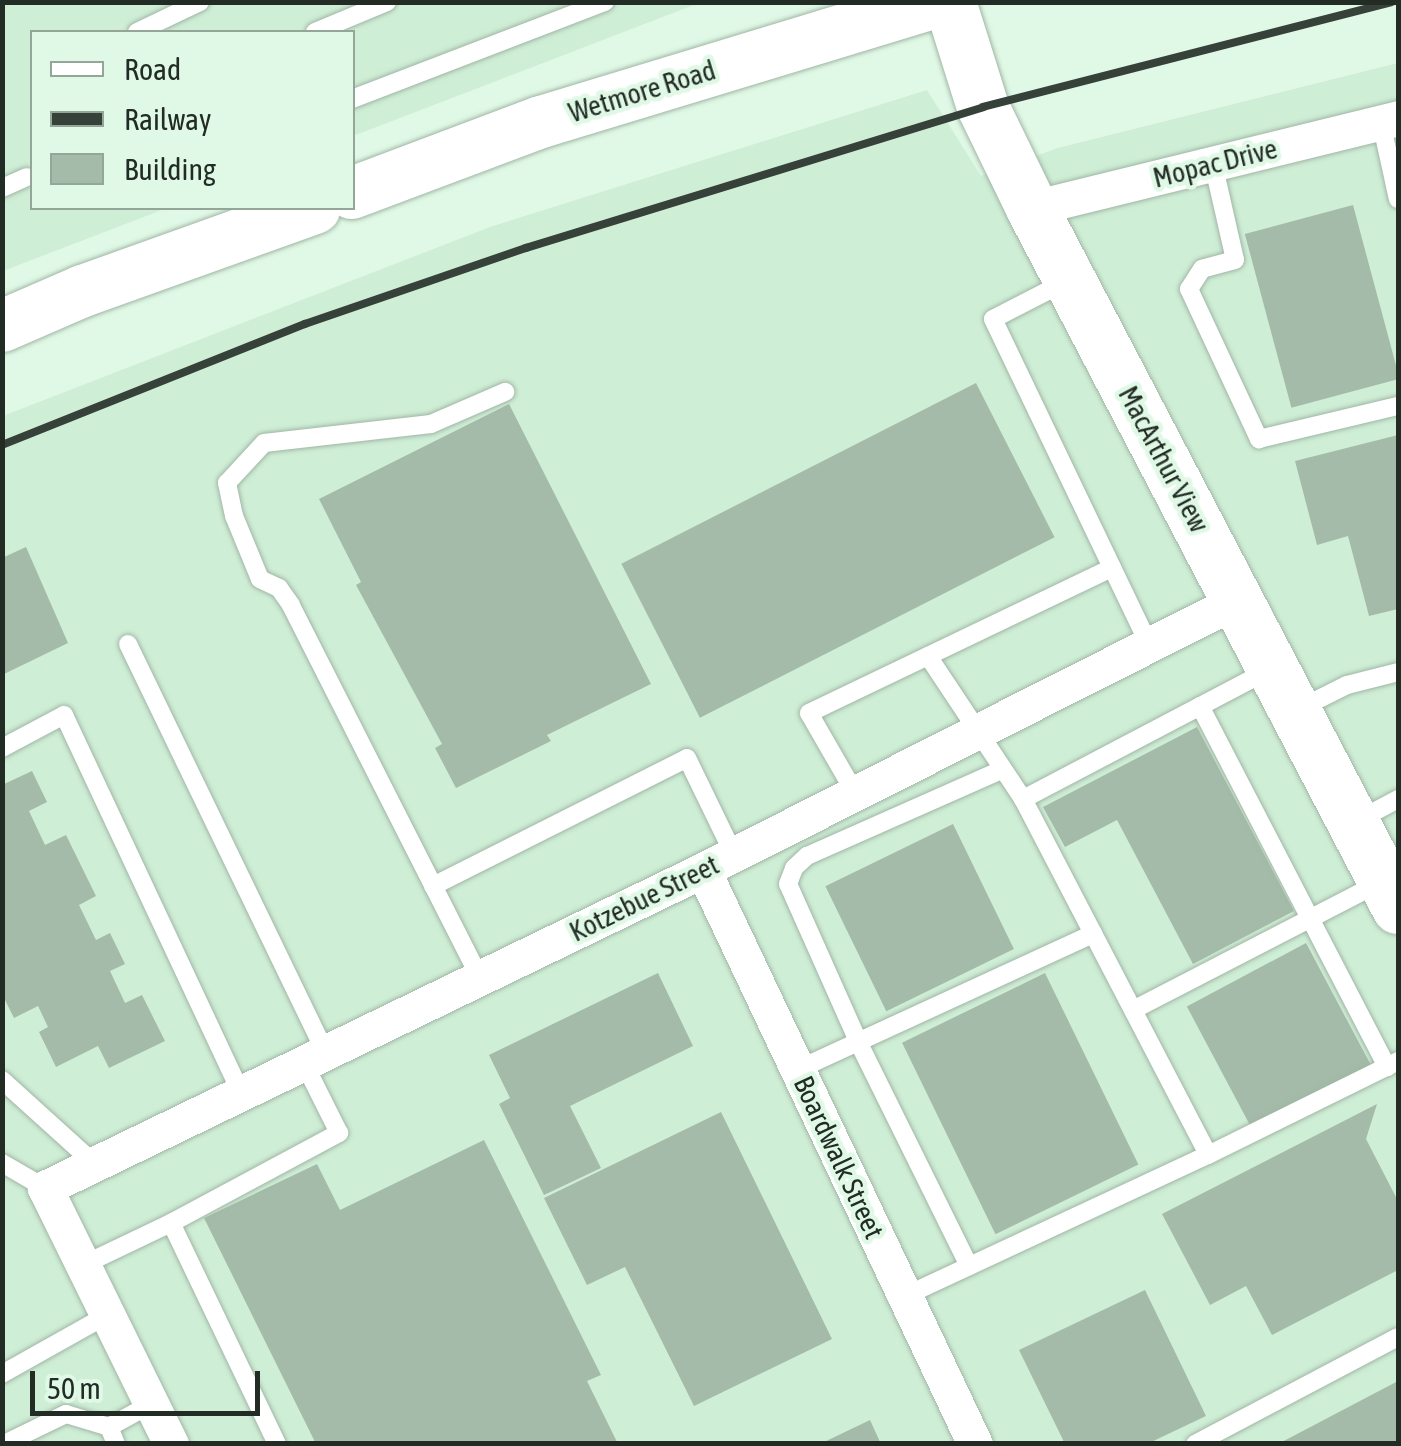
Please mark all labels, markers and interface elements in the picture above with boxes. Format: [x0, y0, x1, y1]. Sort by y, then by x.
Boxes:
legend [30, 30, 355, 210]
text: Road [124, 52, 181, 86]
street label: Wetmore Road [564, 53, 720, 129]
text: Railway [124, 102, 211, 136]
street label: Mopac Drive [1149, 131, 1281, 195]
text: Building [124, 152, 216, 186]
street label: MacArthur View [1112, 380, 1216, 538]
street label: Kotzebue Street [564, 847, 724, 949]
street label: Boardwalk Street [787, 1070, 891, 1244]
scale bar [35, 1351, 265, 1413]
text: 50 m [47, 1371, 101, 1405]

